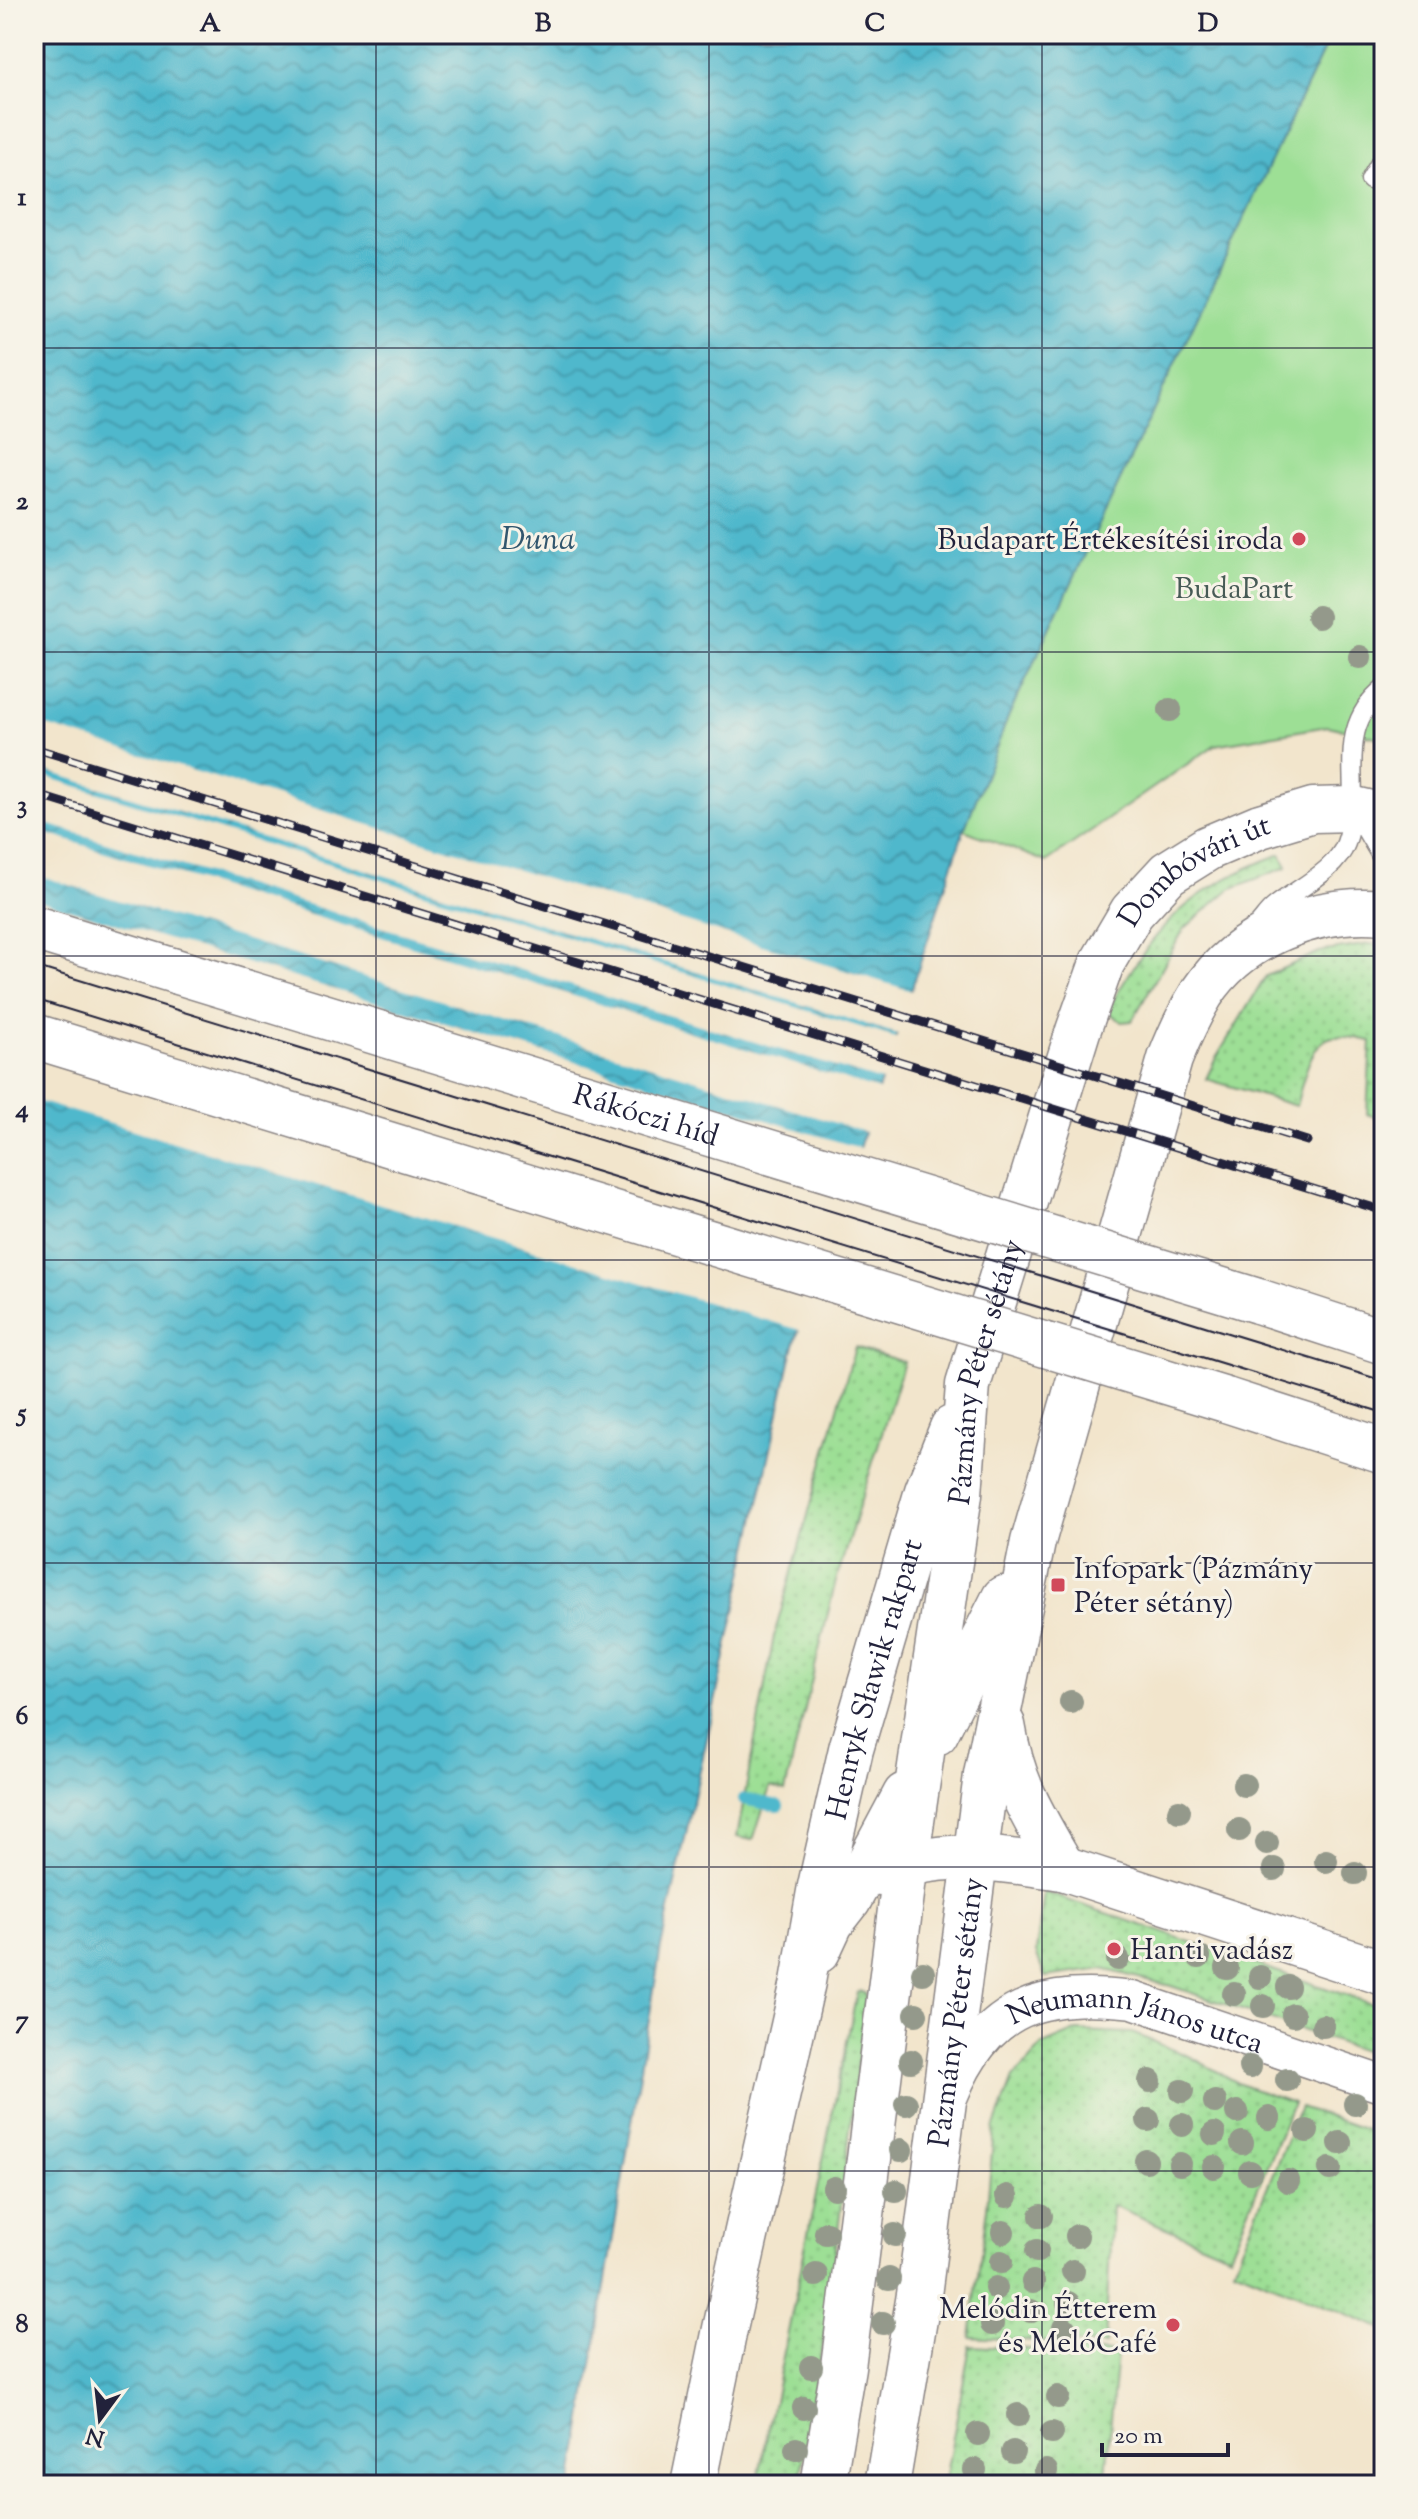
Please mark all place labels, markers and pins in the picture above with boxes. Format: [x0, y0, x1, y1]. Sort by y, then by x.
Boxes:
place label: Budapart Értékesítési iroda [937, 520, 1283, 563]
marker: Budapart Értékesítési iroda [1290, 530, 1308, 548]
place label: Infopark (Pázmány Péter sétány) [1074, 1549, 1313, 1626]
marker: Infopark (Pázmány Péter sétány) [1049, 1576, 1067, 1594]
place label: Hanti vadász [1130, 1930, 1293, 1973]
marker: Hanti vadász [1105, 1940, 1123, 1958]
place label: Melódin Étterem és MelóCafé [939, 2289, 1157, 2366]
marker: Melódin Étterem és MelóCafé [1164, 2316, 1182, 2334]

